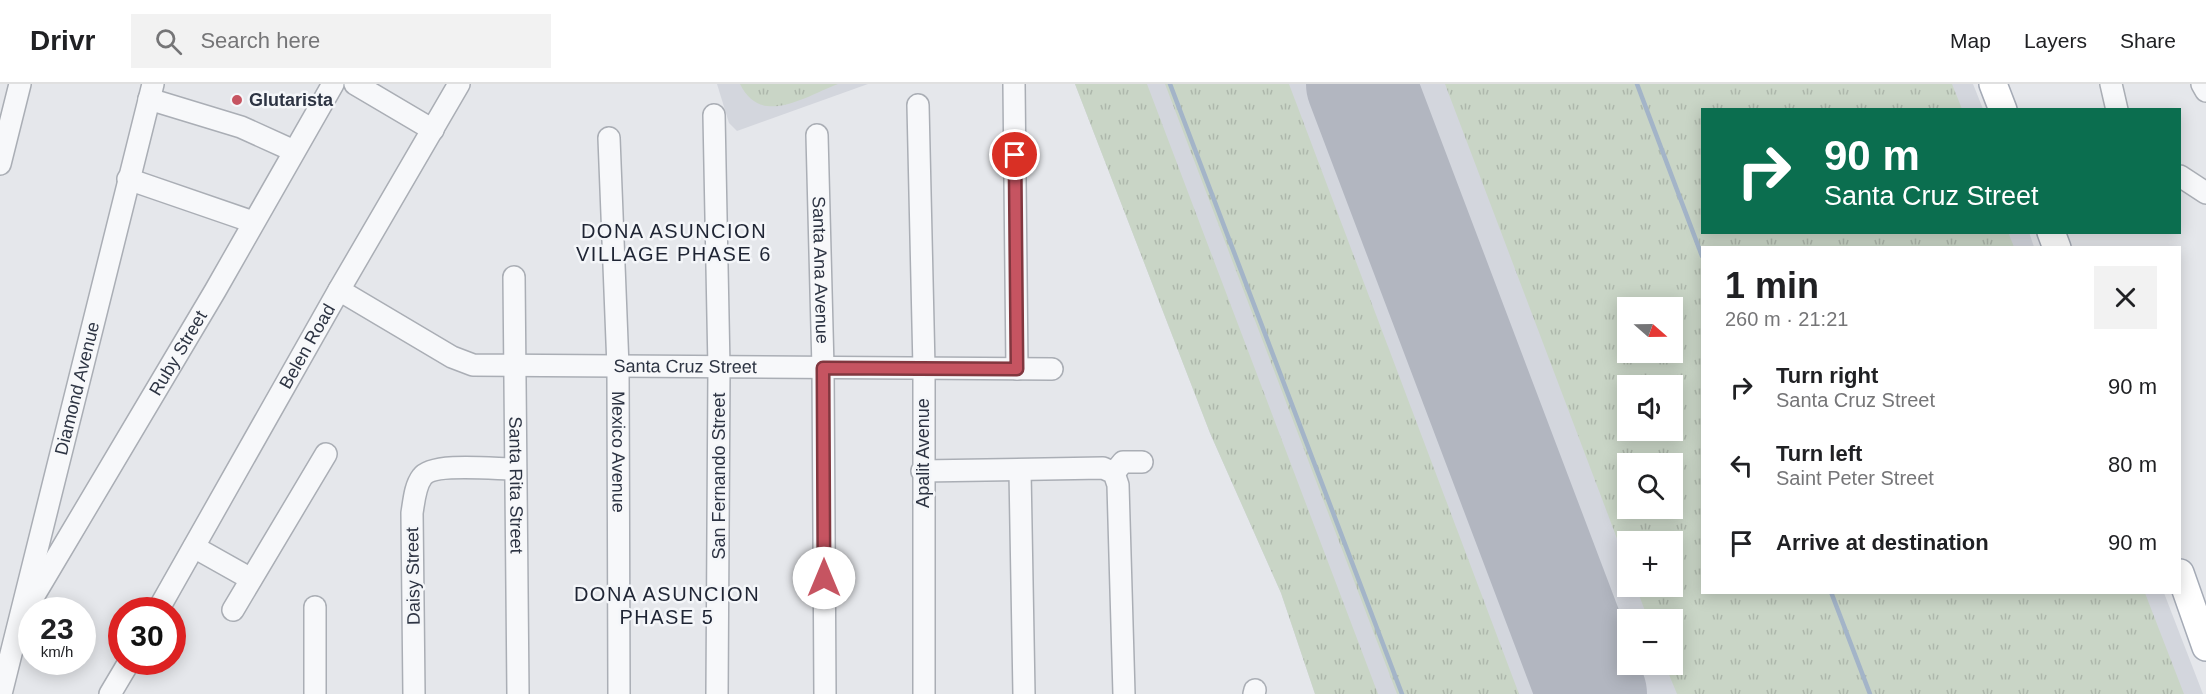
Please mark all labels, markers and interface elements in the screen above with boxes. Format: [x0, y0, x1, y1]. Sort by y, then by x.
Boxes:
search box [131, 14, 551, 68]
text: Drivr [30, 25, 95, 56]
icon: search [152, 25, 185, 58]
text: Search here [200, 28, 320, 53]
text: Map [1950, 29, 1991, 52]
text: Layers [2024, 29, 2087, 52]
text: Share [2120, 29, 2176, 52]
place label: Glutarista [249, 90, 334, 110]
marker: Glutarista [230, 93, 244, 107]
pin [989, 129, 1040, 180]
icon: right [1725, 132, 1803, 210]
text: 90 m [1824, 132, 1920, 179]
icon: arrive [998, 138, 1031, 171]
text: Santa Cruz Street [1824, 181, 2039, 211]
street label: Santa Ana Avenue [809, 196, 832, 344]
district label: DONA ASUNCION VILLAGE PHASE 6 [576, 220, 772, 265]
text: 1 min [1725, 265, 1819, 306]
button: close [2094, 266, 2157, 329]
north arrow [1617, 297, 1683, 363]
map controls [1617, 297, 1683, 675]
street label: Belen Road [275, 300, 339, 392]
street label: Ruby Street [145, 307, 211, 399]
text: 260 m · 21:21 [1725, 308, 1848, 330]
street label: Diamond Avenue [51, 320, 103, 457]
street label: Santa Cruz Street [613, 356, 757, 377]
text: Turn right [1776, 363, 1878, 388]
icon: right [1725, 371, 1758, 404]
text: 90 m [2108, 374, 2157, 399]
button: sound [1617, 375, 1683, 441]
text: Santa Cruz Street [1776, 389, 1935, 411]
street label: Mexico Avenue [608, 391, 628, 513]
street label: San Fernando Street [709, 392, 729, 560]
street label: Apalit Avenue [913, 398, 933, 508]
street label: Santa Rita Street [505, 416, 527, 554]
text: Turn left [1776, 441, 1862, 466]
icon: left [1725, 449, 1758, 482]
text: 80 m [2108, 452, 2157, 477]
button: search [1617, 453, 1683, 519]
text: Saint Peter Street [1776, 467, 1934, 489]
street label: Daisy Street [402, 527, 424, 625]
icon: arrive [1725, 527, 1758, 560]
text: Arrive at destination [1776, 530, 1989, 555]
text: 90 m [2108, 530, 2157, 555]
button: + [1617, 531, 1683, 597]
position arrow [792, 546, 856, 610]
district label: DONA ASUNCION PHASE 5 [574, 583, 760, 628]
speed limit sign: 30 [108, 597, 186, 675]
button: − [1617, 609, 1683, 675]
text: 23 [40, 612, 74, 645]
text: km/h [41, 643, 73, 660]

